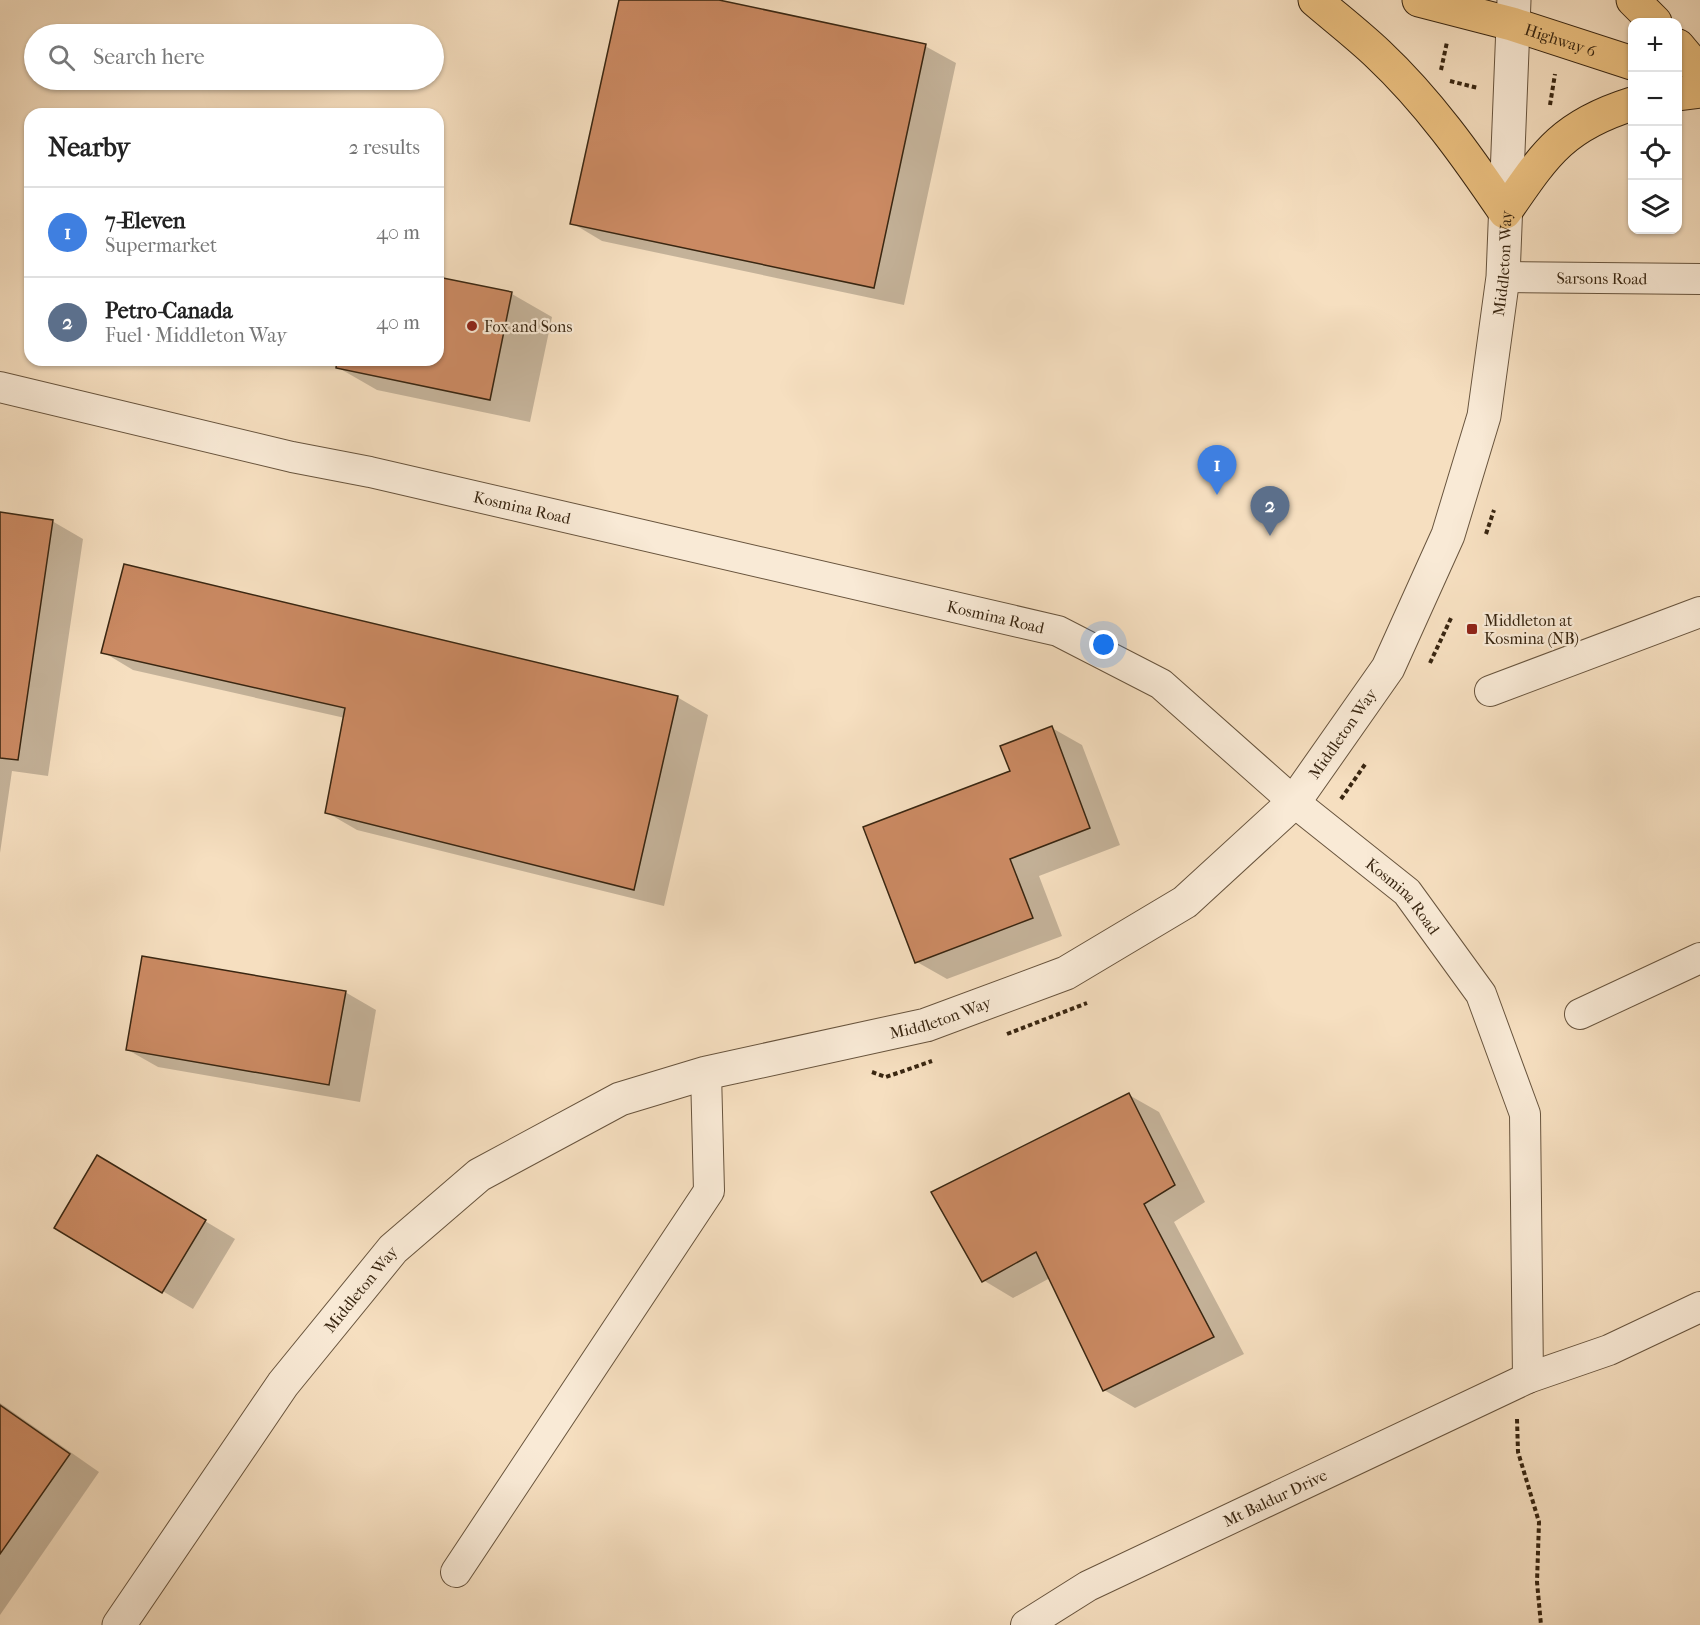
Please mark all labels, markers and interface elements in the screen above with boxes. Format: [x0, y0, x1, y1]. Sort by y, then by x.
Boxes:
map controls [1628, 18, 1682, 234]
button: + [1628, 18, 1682, 72]
street label: Highway 6 [1522, 19, 1599, 60]
search box [24, 24, 444, 90]
icon: search [45, 41, 78, 74]
text: Search here [93, 44, 205, 70]
button: − [1628, 72, 1682, 126]
button: locate [1628, 126, 1682, 180]
text: Nearby [48, 132, 130, 163]
text: 2 results [349, 136, 420, 159]
button: layers [1628, 180, 1682, 234]
text: 7-Eleven [105, 208, 186, 234]
street label: Middleton Way [1488, 210, 1515, 317]
text: 1 [64, 221, 71, 244]
text: 40 m [376, 221, 420, 244]
text: Supermarket [105, 234, 217, 257]
street label: Sarsons Road [1557, 268, 1648, 288]
text: Petro-Canada [105, 298, 233, 324]
text: 2 [62, 311, 73, 334]
text: 40 m [376, 311, 420, 334]
place label: Fox and Sons [484, 317, 572, 336]
marker: Fox and Sons [465, 319, 479, 333]
text: Fuel · Middleton Way [105, 324, 287, 347]
pin: 1 [1198, 446, 1236, 495]
pin: 2 [1250, 486, 1290, 536]
street label: Kosmina Road [472, 487, 573, 528]
street label: Kosmina Road [945, 596, 1047, 637]
place label: Middleton at Kosmina (NB) [1484, 611, 1579, 648]
marker: Middleton at Kosmina (NB) [1465, 622, 1479, 636]
your location [1089, 630, 1118, 659]
street label: Middleton Way [1304, 684, 1381, 782]
street label: Kosmina Road [1362, 854, 1444, 938]
street label: Middleton Way [888, 992, 994, 1042]
street label: Middleton Way [320, 1242, 401, 1336]
street label: Mt Baldur Drive [1220, 1465, 1330, 1530]

